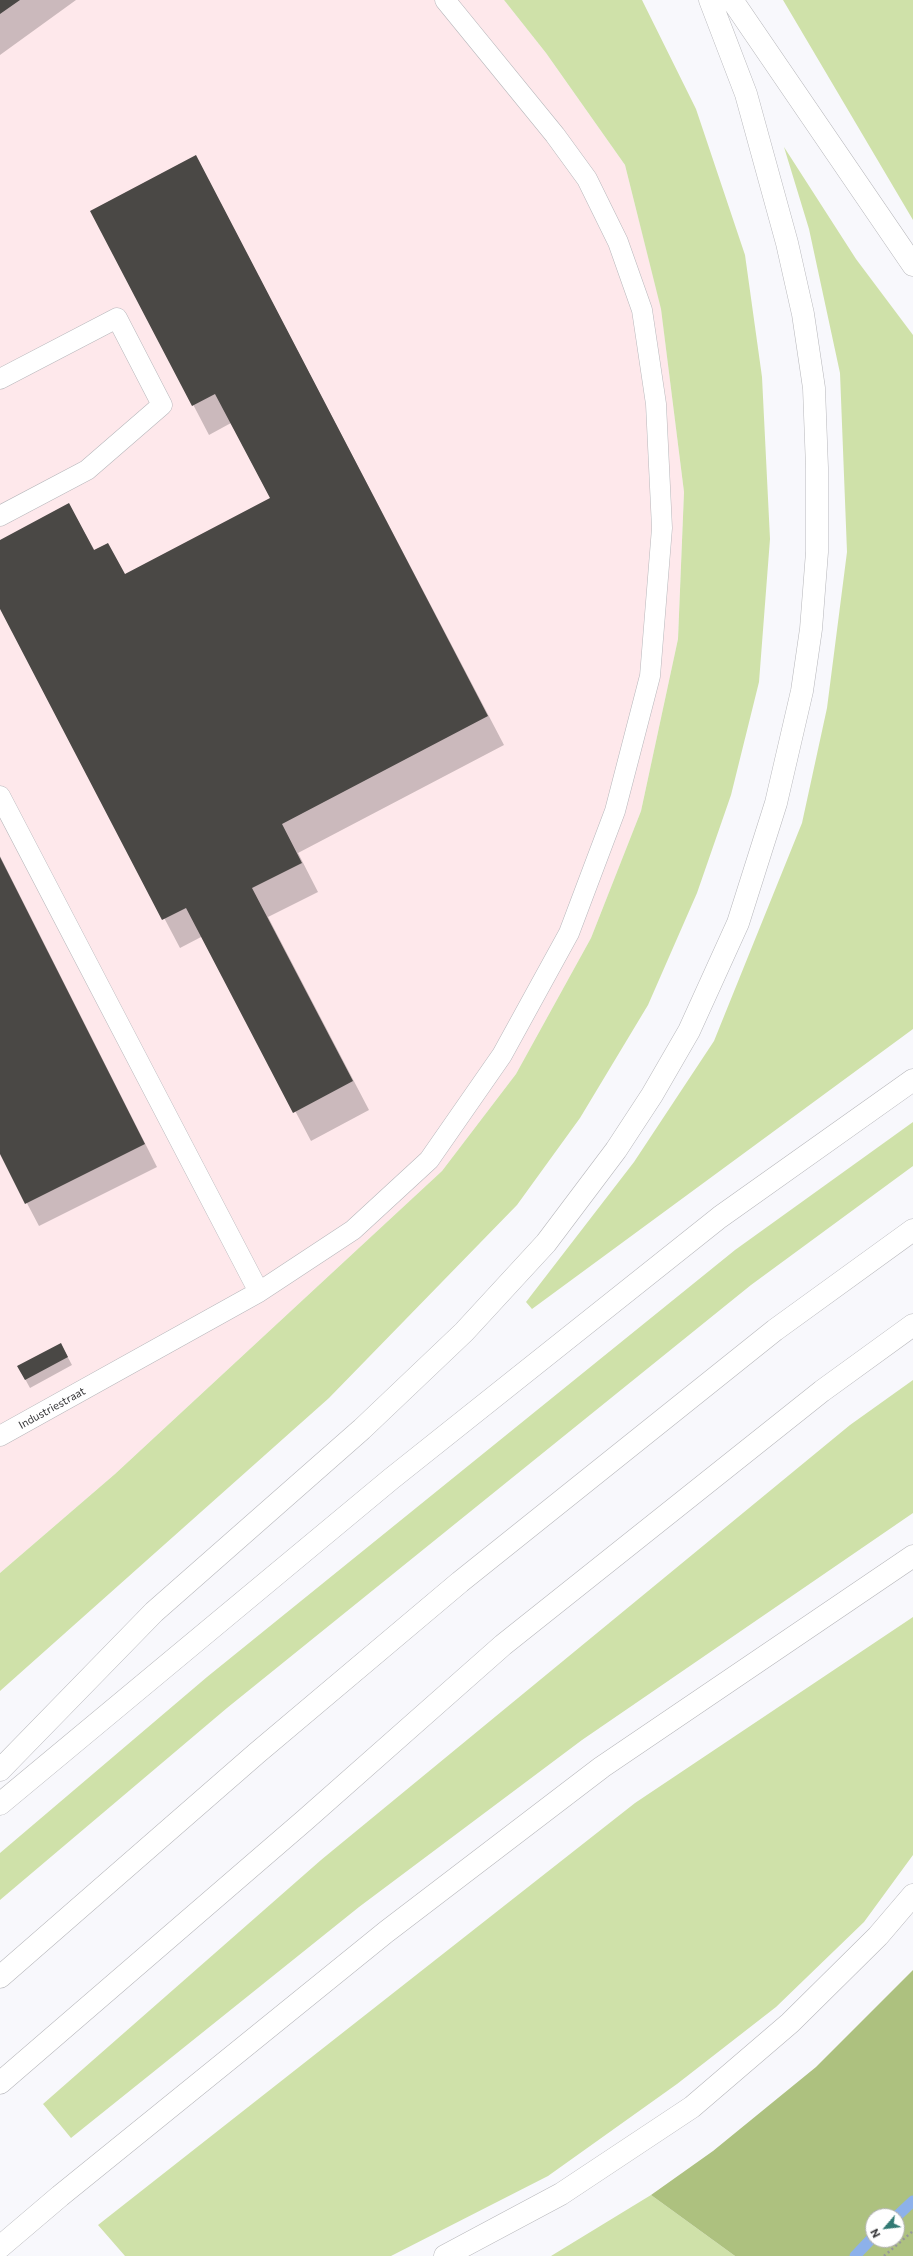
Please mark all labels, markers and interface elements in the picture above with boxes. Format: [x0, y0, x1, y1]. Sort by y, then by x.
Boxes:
street label: Industriestraat [16, 1384, 88, 1432]
north arrow [865, 2208, 905, 2248]
text: N [867, 2227, 883, 2240]

